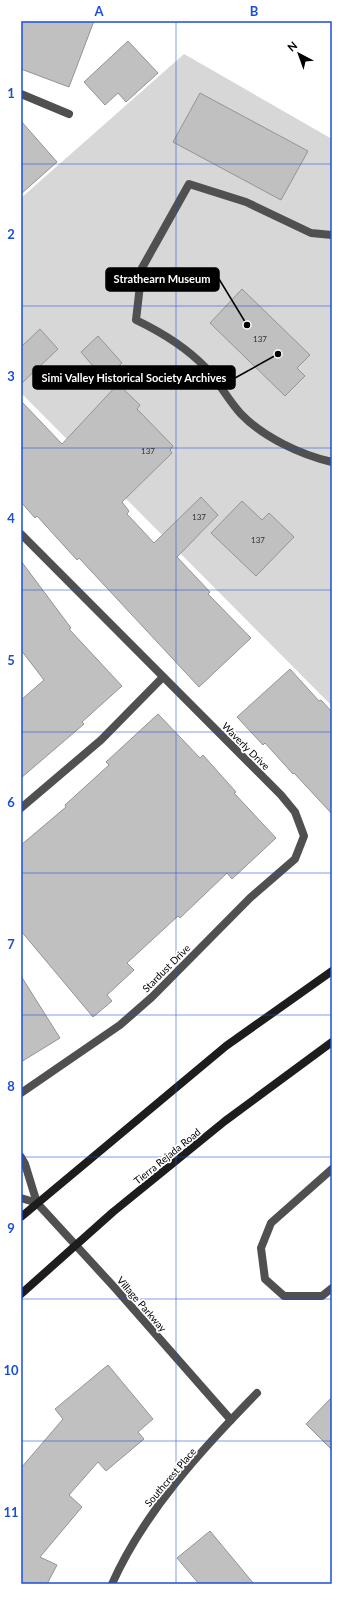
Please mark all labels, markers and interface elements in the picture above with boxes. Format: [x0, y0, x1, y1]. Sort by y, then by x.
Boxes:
text: A [93, 3, 104, 19]
text: B [250, 3, 259, 19]
north arrow [279, 34, 319, 74]
text: N [285, 38, 300, 54]
text: 1 [7, 85, 15, 101]
text: 2 [7, 226, 15, 242]
callout: Strathearn Museum [106, 268, 219, 291]
text: Strathearn Museum [114, 272, 210, 285]
house number: 137 [253, 334, 267, 344]
callout: Simi Valley Historical Society Archives [33, 366, 235, 389]
text: 3 [7, 368, 15, 384]
text: Simi Valley Historical Society Archives [42, 371, 227, 384]
house number: 137 [141, 446, 155, 456]
text: 4 [7, 510, 15, 526]
house number: 137 [192, 512, 206, 522]
house number: 137 [251, 535, 265, 545]
text: 5 [7, 652, 15, 668]
street label: Waverly Drive [220, 720, 272, 772]
text: 6 [7, 794, 15, 810]
text: 7 [7, 936, 15, 952]
street label: Stardust Drive [140, 942, 192, 994]
text: 8 [7, 1078, 15, 1094]
street label: Tierra Rejada Road [131, 1125, 203, 1187]
text: 9 [7, 1220, 15, 1236]
street label: Village Parkway [115, 1274, 170, 1335]
text: 10 [3, 1362, 19, 1378]
street label: Southcrest Place [142, 1445, 198, 1509]
text: 11 [3, 1504, 19, 1520]

